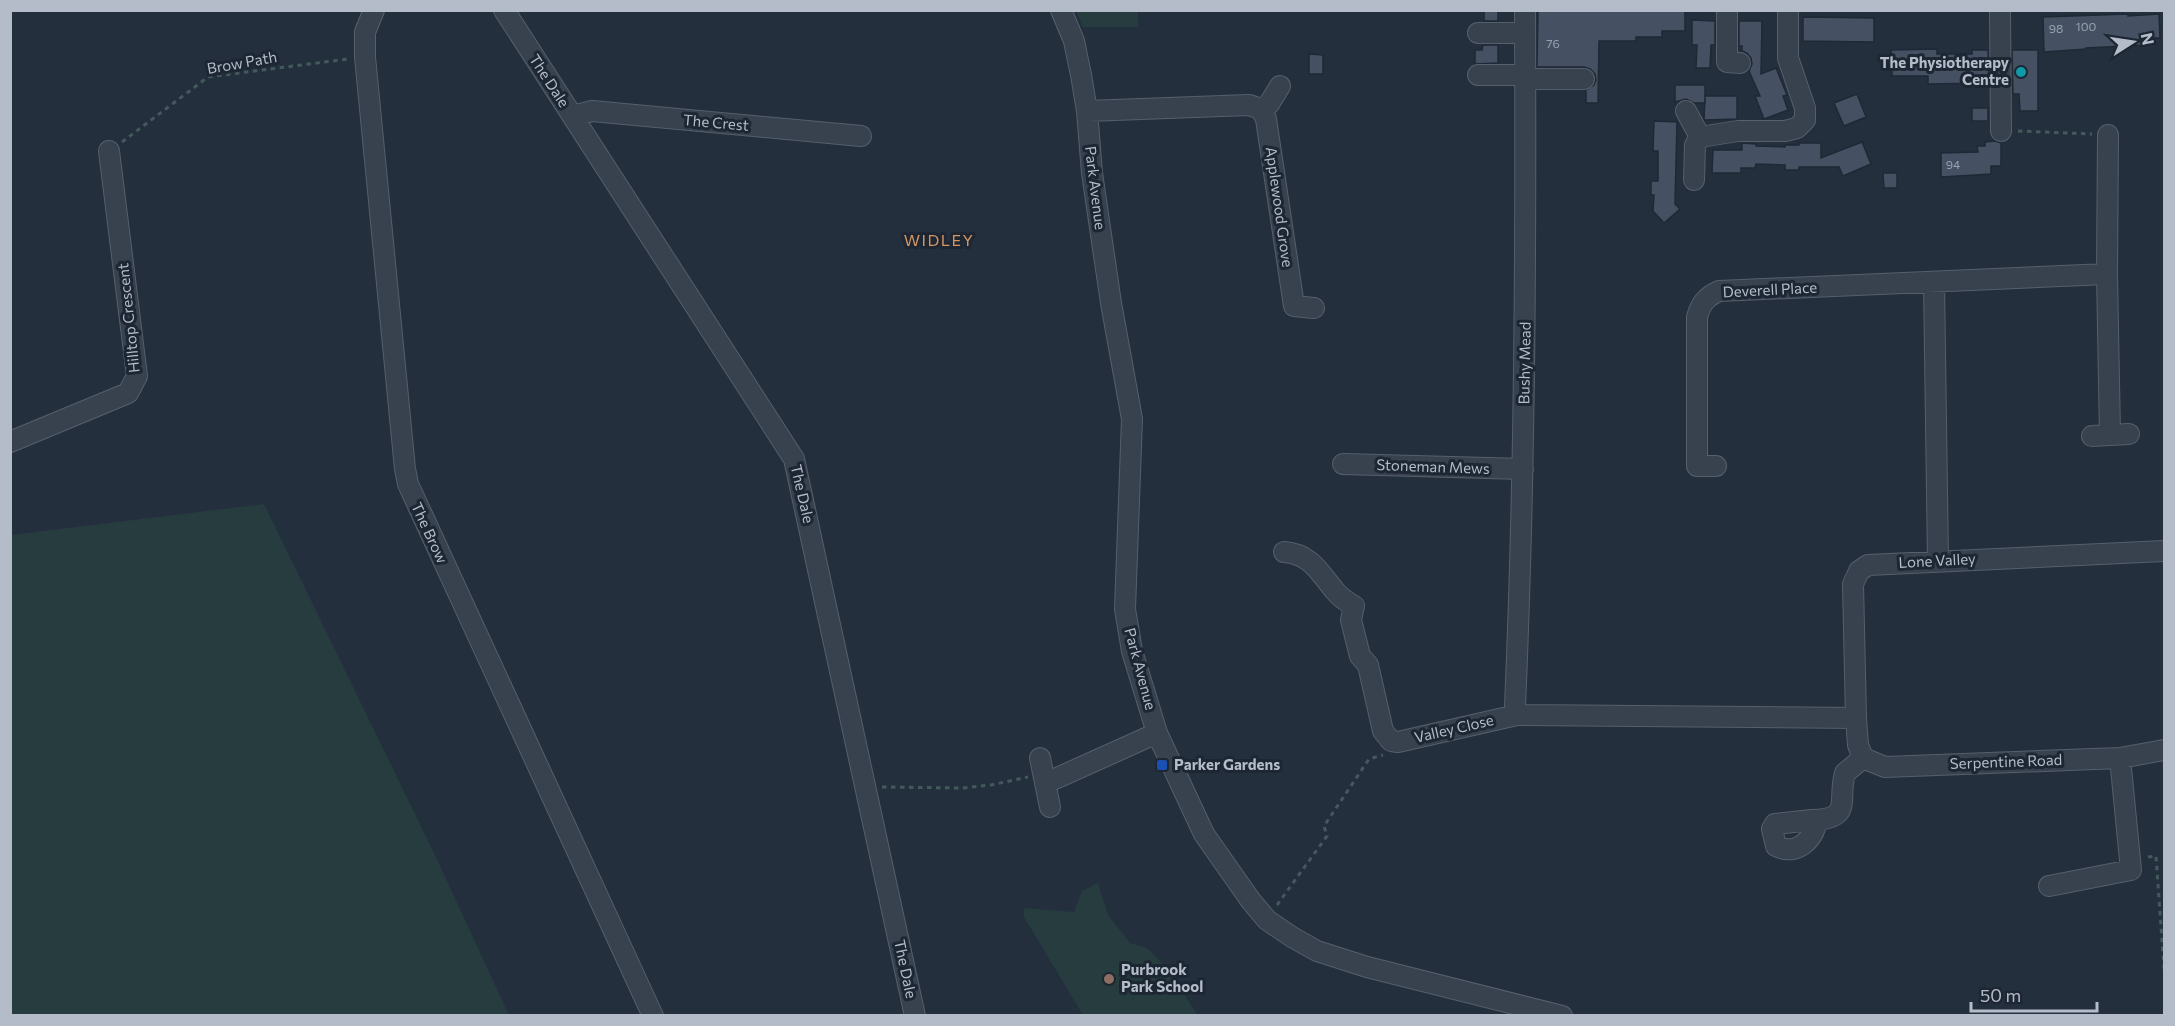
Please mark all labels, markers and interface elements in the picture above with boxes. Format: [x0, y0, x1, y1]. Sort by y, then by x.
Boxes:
north arrow [2103, 12, 2163, 72]
house number: 100 [2076, 19, 2097, 33]
house number: 98 [2049, 21, 2063, 35]
text: N [2138, 31, 2159, 47]
house number: 76 [1546, 36, 1560, 50]
street label: Brow Path [205, 47, 278, 77]
street label: The Dale [526, 51, 574, 110]
place label: The Physiotherapy Centre [1880, 53, 2010, 88]
marker: The Physiotherapy Centre [2014, 65, 2028, 79]
street label: The Crest [682, 110, 750, 134]
street label: Park Avenue [1082, 145, 1110, 231]
street label: Applewood Grove [1263, 145, 1297, 268]
house number: 94 [1946, 157, 1960, 171]
district label: WIDLEY [904, 230, 974, 249]
street label: Hilltop Crescent [113, 262, 143, 374]
street label: Deverell Place [1722, 278, 1818, 300]
street label: Bushy Mead [1514, 321, 1534, 404]
street label: Stoneman Mews [1376, 455, 1490, 477]
street label: The Dale [787, 463, 818, 525]
street label: The Brow [408, 499, 452, 566]
street label: Lone Valley [1898, 549, 1976, 571]
street label: Park Avenue [1121, 626, 1161, 712]
street label: Valley Close [1412, 710, 1495, 746]
street label: Serpentine Road [1949, 750, 2062, 772]
place label: Parker Gardens [1174, 755, 1280, 773]
marker: Parker Gardens [1155, 758, 1169, 772]
street label: The Dale [891, 938, 921, 1000]
place label: Purbrook Park School [1121, 960, 1203, 995]
marker: Purbrook Park School [1102, 972, 1116, 986]
scale bar [1971, 975, 2097, 1013]
text: 50 m [1980, 984, 2021, 1006]

